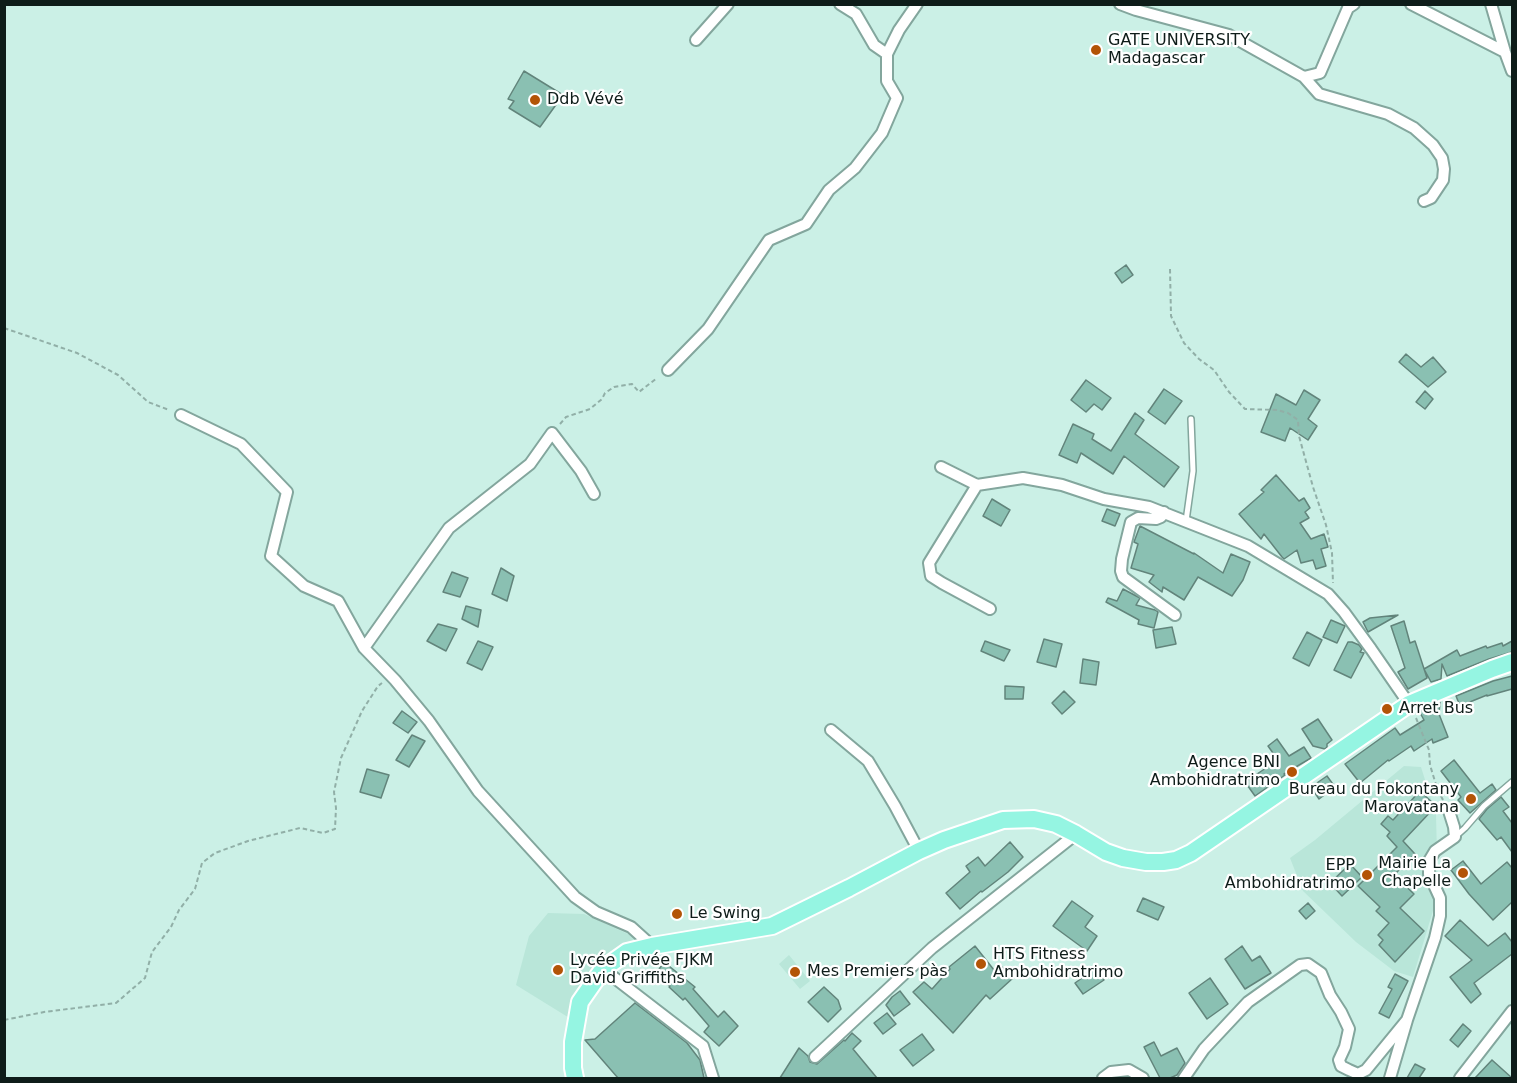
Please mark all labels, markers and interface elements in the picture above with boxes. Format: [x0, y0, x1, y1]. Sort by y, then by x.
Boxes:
place label: GATE UNIVERSITY Madagascar [1108, 31, 1250, 69]
marker: GATE UNIVERSITY Madagascar [1089, 43, 1103, 57]
place label: Ddb Vévé [547, 90, 624, 110]
marker: Ddb Vévé [528, 93, 542, 107]
place label: Arret Bus [1399, 699, 1473, 719]
marker: Arret Bus [1380, 702, 1394, 716]
place label: Agence BNI Ambohidratrimo [1150, 753, 1280, 791]
marker: Agence BNI Ambohidratrimo [1285, 765, 1299, 779]
place label: Bureau du Fokontany Marovatana [1289, 780, 1459, 818]
marker: Bureau du Fokontany Marovatana [1464, 792, 1478, 806]
place label: Mairie La Chapelle [1378, 854, 1451, 892]
place label: EPP Ambohidratrimo [1225, 856, 1355, 894]
marker: Mairie La Chapelle [1456, 866, 1470, 880]
marker: EPP Ambohidratrimo [1360, 868, 1374, 882]
place label: Le Swing [689, 904, 761, 924]
marker: Le Swing [670, 907, 684, 921]
place label: HTS Fitness Ambohidratrimo [993, 945, 1123, 983]
place label: Lycée Privée FJKM David Griffiths [570, 951, 713, 989]
marker: HTS Fitness Ambohidratrimo [974, 957, 988, 971]
place label: Mes Premiers pàs [807, 962, 948, 982]
marker: Lycée Privée FJKM David Griffiths [551, 963, 565, 977]
marker: Mes Premiers pàs [788, 965, 802, 979]

